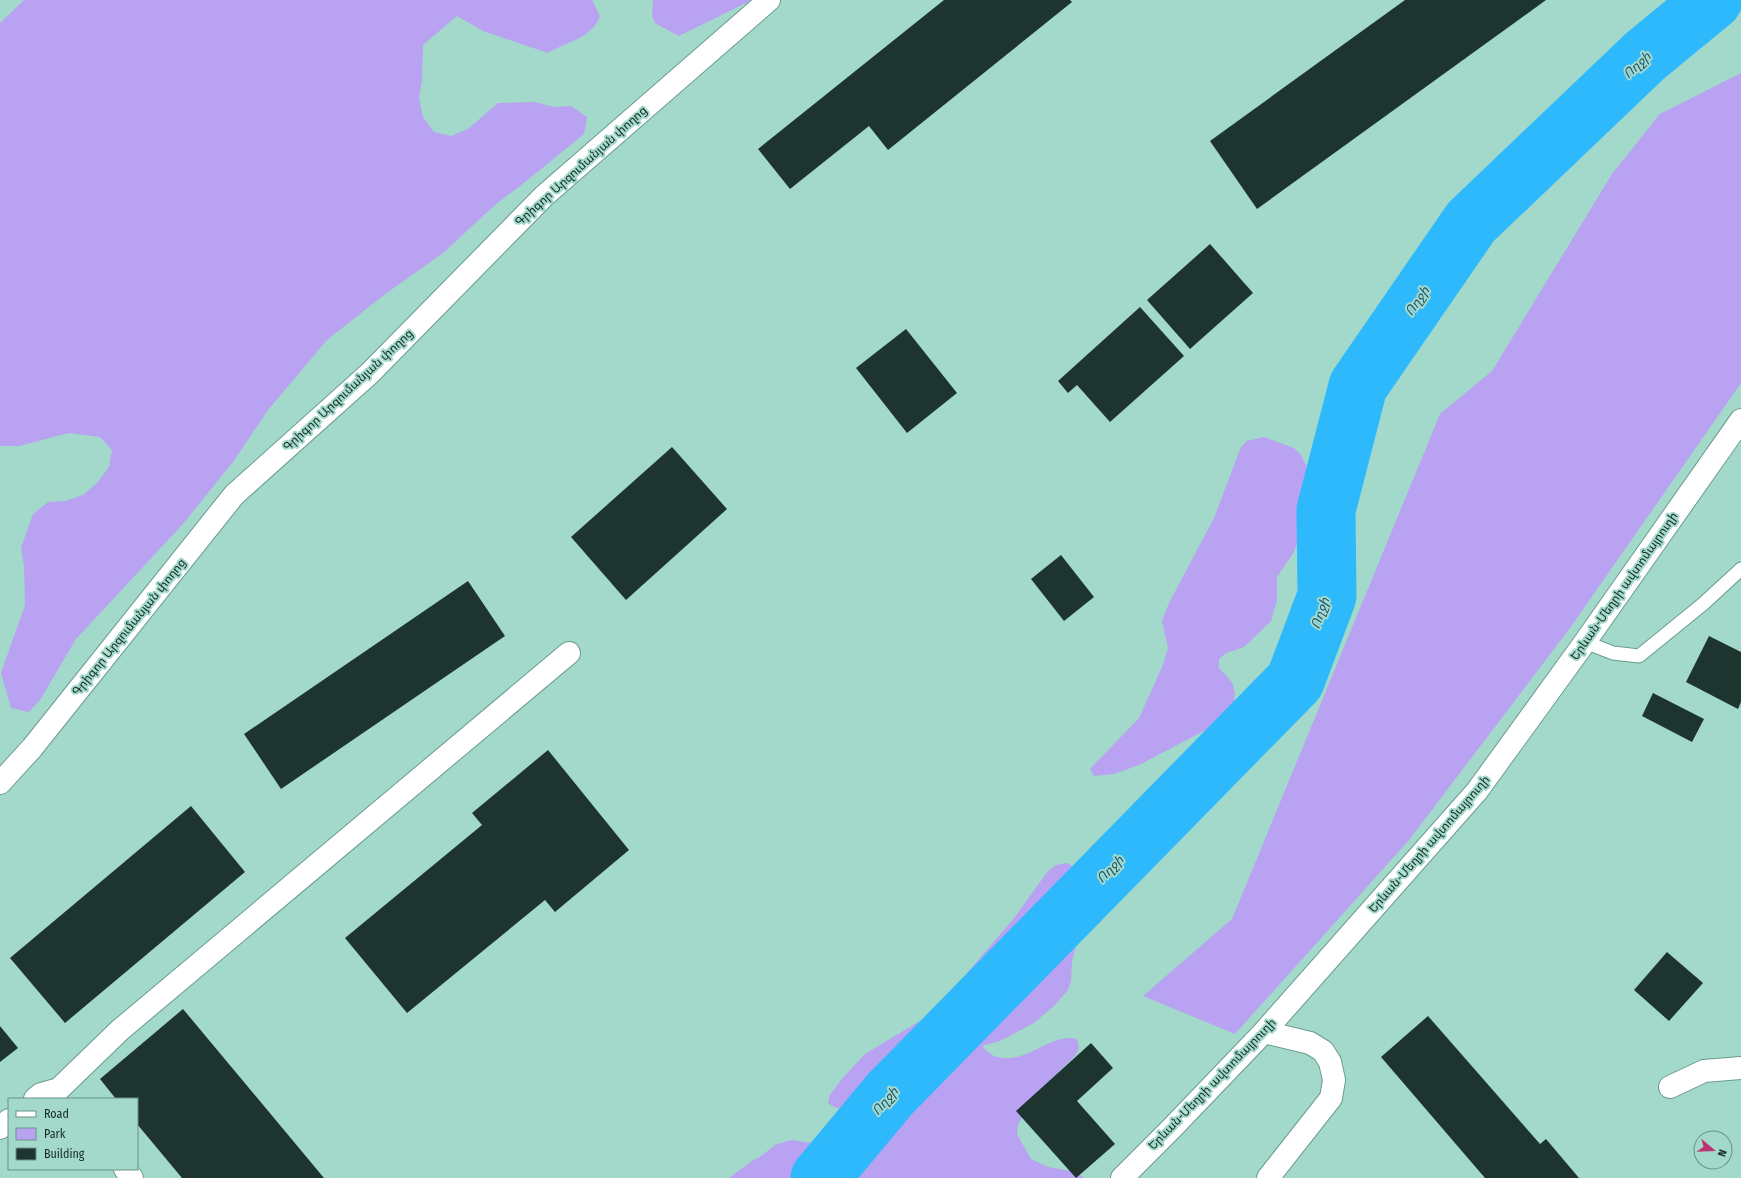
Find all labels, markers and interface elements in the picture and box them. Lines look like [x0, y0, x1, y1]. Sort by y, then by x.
water label: Ողջի [1620, 48, 1655, 82]
street label: Գրիգոր Արզումանյան փողոց [512, 103, 650, 229]
water label: Ողջի [1402, 283, 1433, 319]
street label: Գրիգոր Արզումանյան փողոց [280, 326, 416, 454]
street label: Երևան-Մեղրի ավտոմայրուղի [1567, 509, 1681, 663]
street label: Գրիգոր Արզումանյան փողոց [69, 556, 189, 698]
water label: Ողջի [1308, 595, 1333, 631]
street label: Երևան-Մեղրի ավտոմայրուղի [1366, 773, 1492, 915]
water label: Ողջի [1093, 852, 1127, 886]
street label: Երևան-Մեղրի ավտոմայրուղի [1145, 1015, 1279, 1153]
water label: Ողջի [869, 1084, 902, 1119]
legend [8, 1098, 138, 1170]
text: Road [44, 1107, 69, 1121]
text: Park [44, 1127, 66, 1141]
north arrow [1693, 1130, 1733, 1170]
text: Building [44, 1147, 85, 1161]
text: N [1715, 1148, 1729, 1158]

